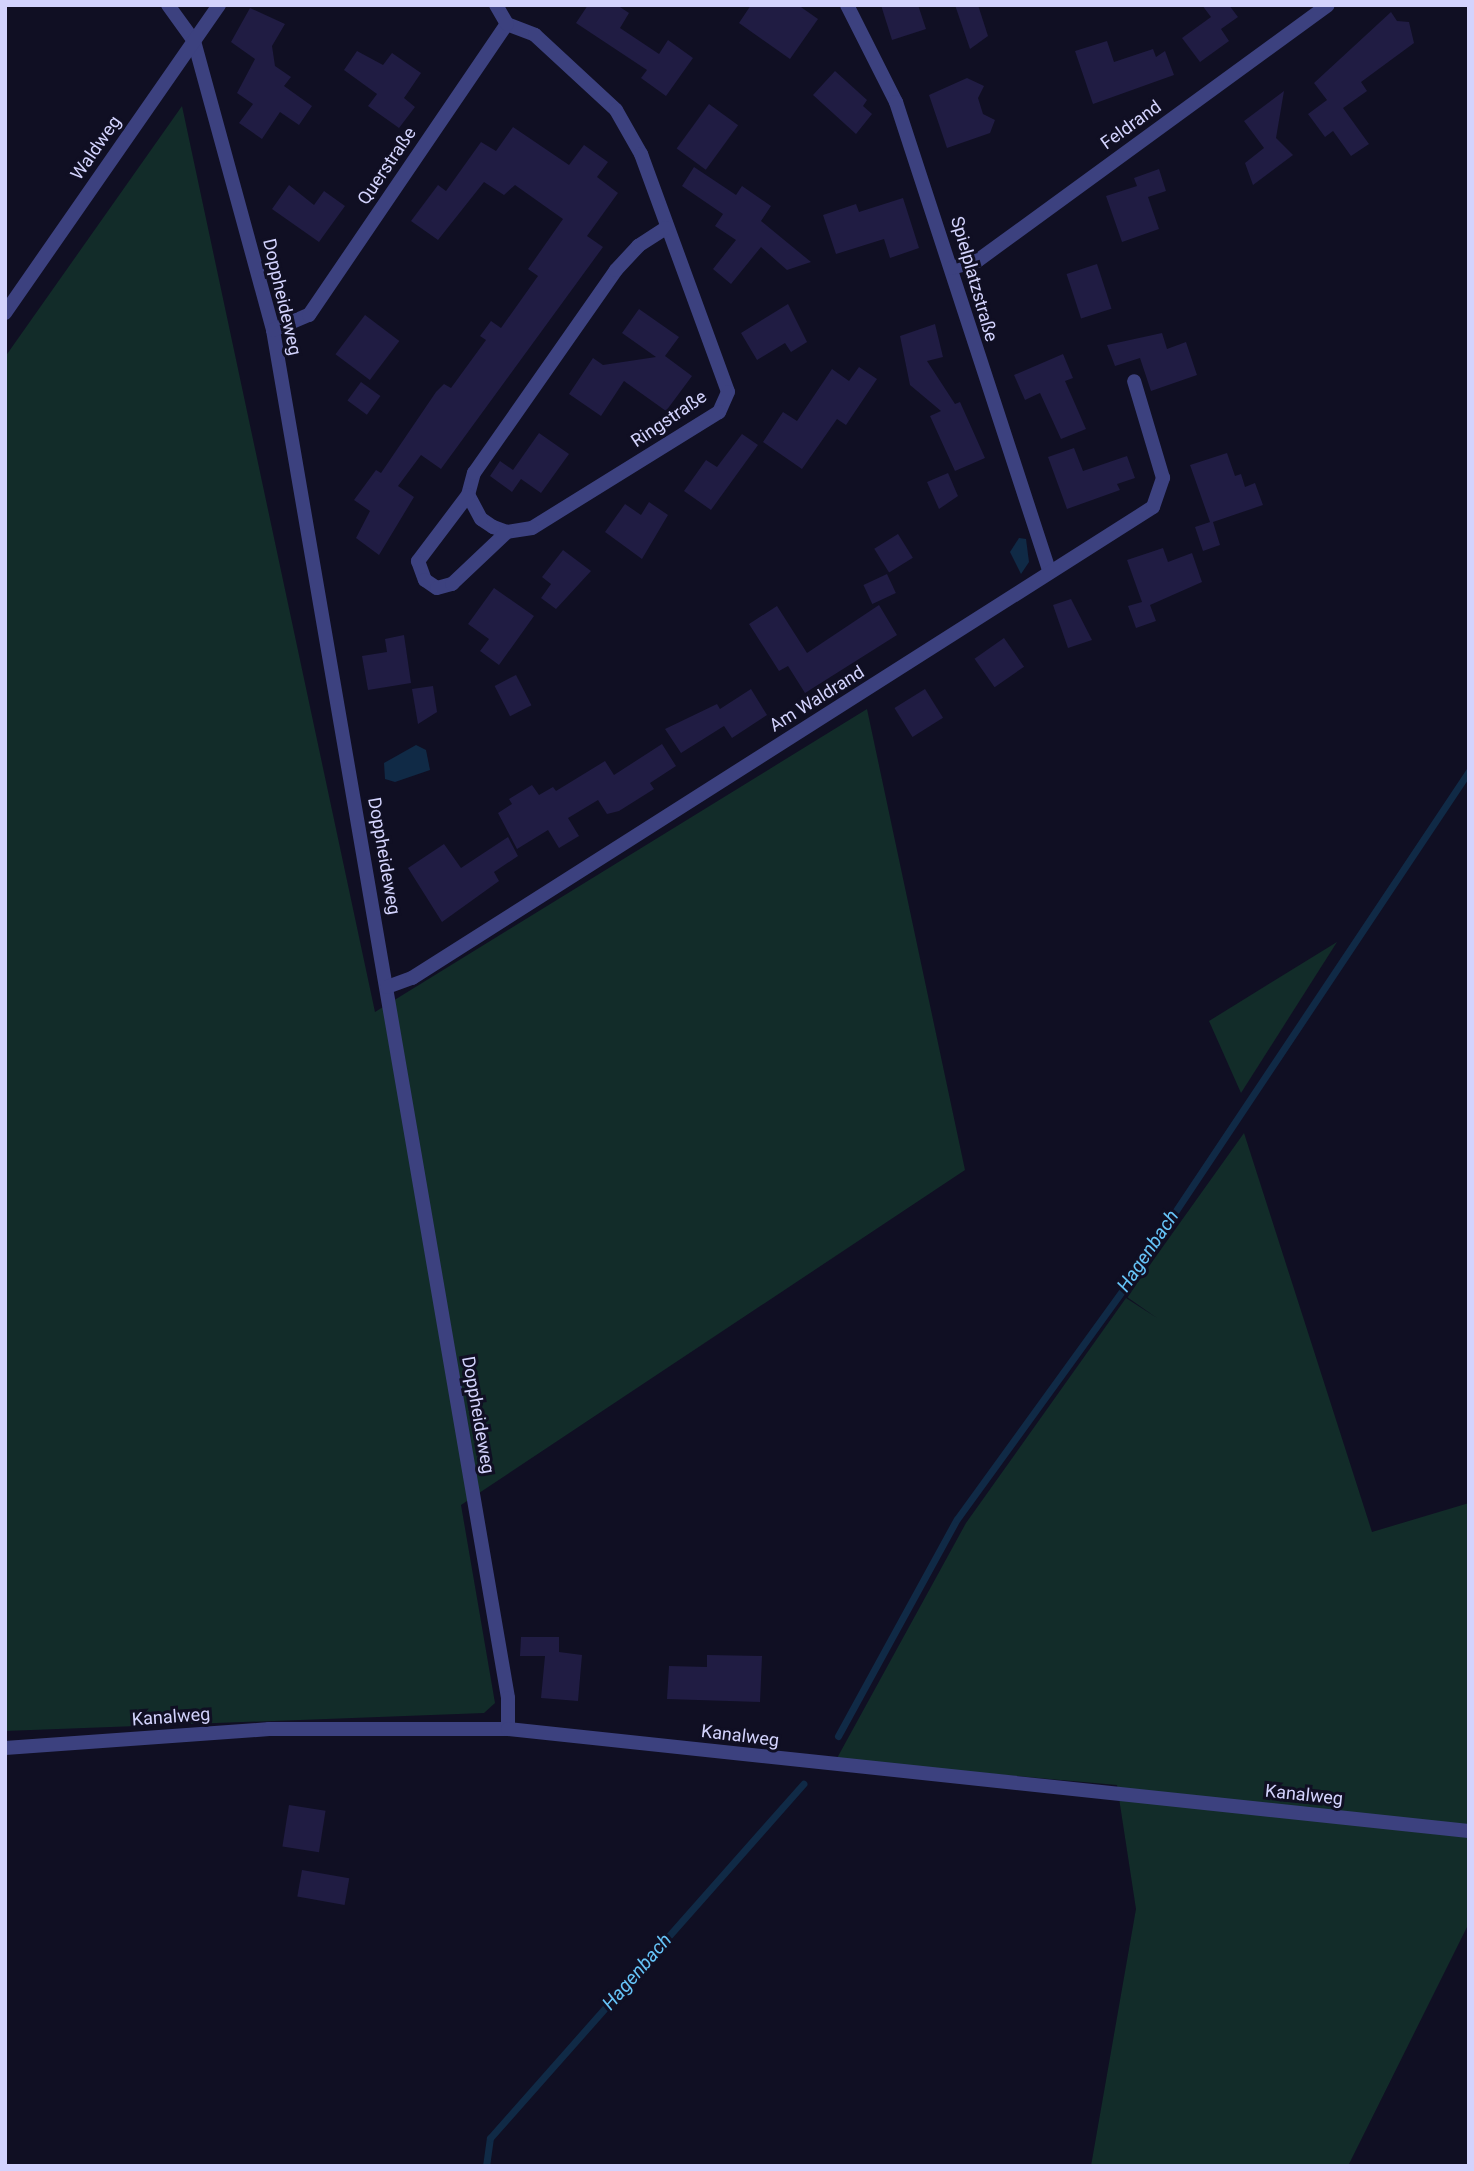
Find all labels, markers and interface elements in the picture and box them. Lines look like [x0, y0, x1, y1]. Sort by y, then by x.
street label: Feldrand [1097, 96, 1165, 154]
street label: Waldweg [66, 112, 126, 184]
street label: Querstraße [353, 123, 421, 209]
street label: Spielplatzstraße [946, 214, 1002, 344]
street label: Doppheideweg [258, 237, 306, 357]
street label: Ringstraße [627, 386, 711, 452]
street label: Am Waldrand [766, 661, 868, 737]
street label: Doppheideweg [363, 796, 405, 916]
water label: Hagenbach [1112, 1206, 1184, 1296]
street label: Doppheideweg [457, 1355, 499, 1475]
street label: Kanalweg [131, 1703, 211, 1731]
street label: Kanalweg [700, 1721, 780, 1751]
street label: Kanalweg [1264, 1780, 1344, 1810]
water label: Hagenbach [598, 1929, 676, 2015]

